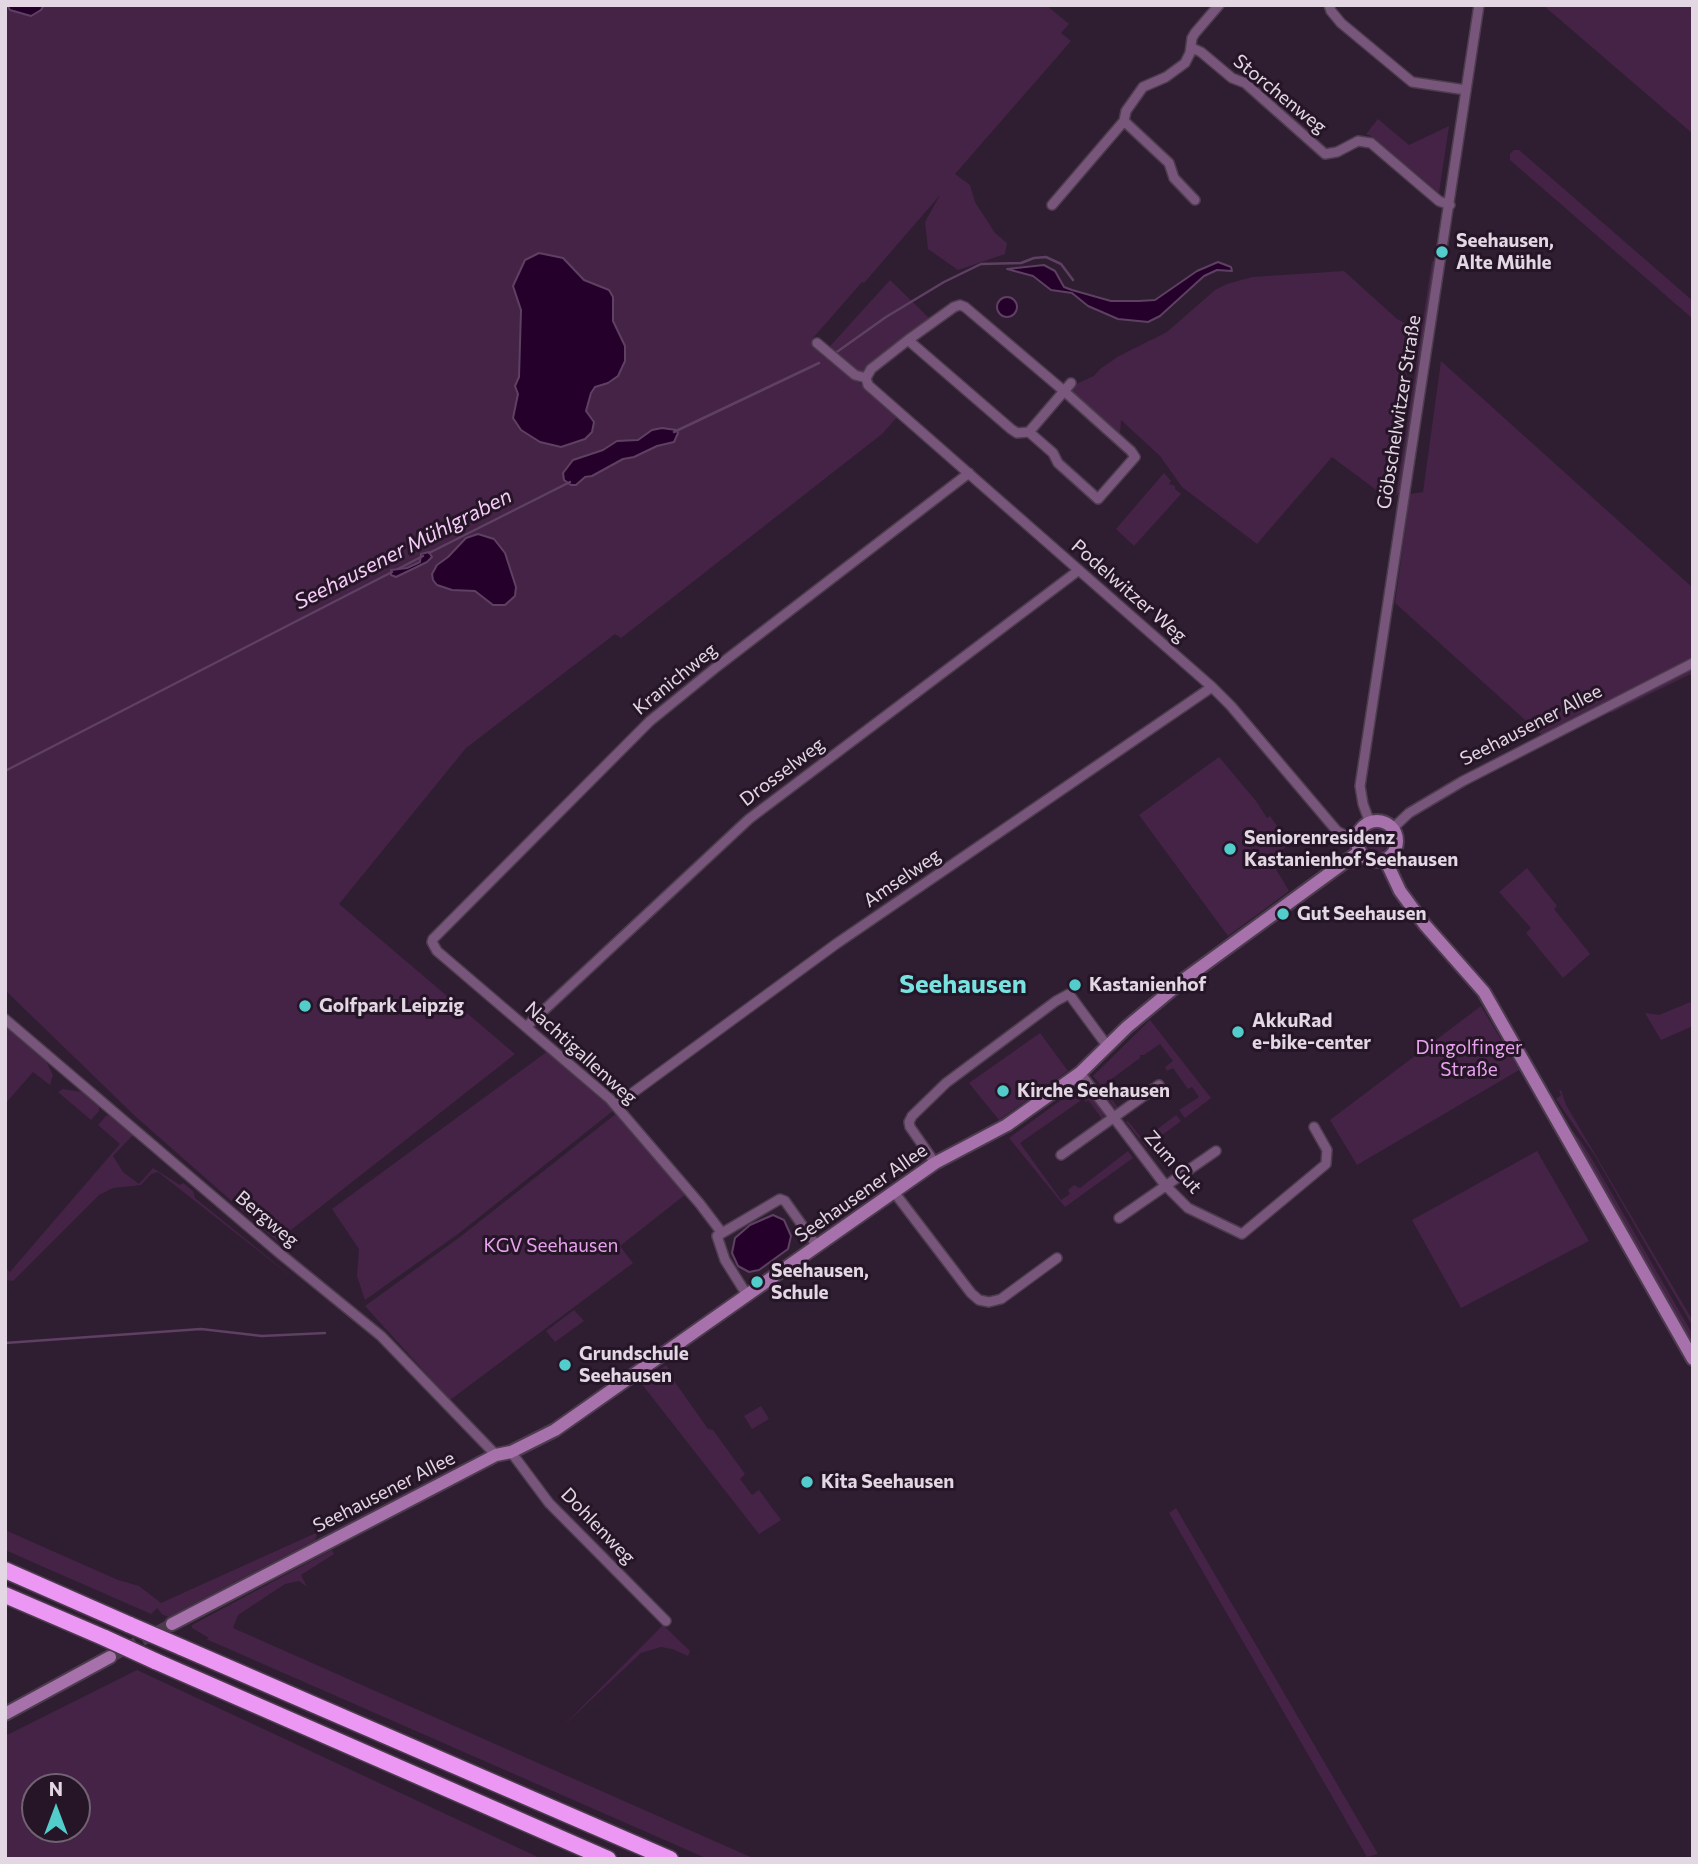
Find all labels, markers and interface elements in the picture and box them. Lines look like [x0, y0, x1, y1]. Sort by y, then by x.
street label: Storchenweg [1229, 49, 1331, 139]
place label: Seehausen, Alte Mühle [1456, 230, 1554, 274]
marker: Seehausen, Alte Mühle [1434, 244, 1450, 260]
street label: Göbschelwitzer Straße [1372, 313, 1426, 511]
water label: Seehausener Mühlgraben [290, 483, 516, 615]
street label: Podelwitzer Weg [1067, 535, 1191, 647]
street label: Kranichweg [629, 638, 721, 720]
street label: Seehausener Allee [1456, 679, 1606, 771]
street label: Drosselweg [735, 733, 829, 811]
place label: Seniorenresidenz Kastanienhof Seehausen [1244, 827, 1458, 871]
marker: Seniorenresidenz Kastanienhof Seehausen [1222, 841, 1238, 857]
street label: Amselweg [859, 844, 945, 912]
place label: Gut Seehausen [1297, 903, 1426, 925]
marker: Gut Seehausen [1275, 906, 1291, 922]
district label: Seehausen [899, 968, 1027, 1000]
place label: Kastanienhof [1089, 974, 1206, 996]
marker: Kastanienhof [1067, 977, 1083, 993]
place label: Golfpark Leipzig [319, 995, 464, 1017]
street label: Nachtigallenweg [520, 997, 642, 1109]
marker: Golfpark Leipzig [297, 998, 313, 1014]
place label: AkkuRad e-bike-center [1252, 1010, 1371, 1054]
marker: AkkuRad e-bike-center [1230, 1024, 1246, 1040]
park label: Dingolfinger Straße [1415, 1037, 1523, 1081]
place label: Kirche Seehausen [1017, 1080, 1170, 1102]
marker: Kirche Seehausen [995, 1083, 1011, 1099]
street label: Zum Gut [1139, 1126, 1207, 1198]
street label: Seehausener Allee [790, 1139, 932, 1247]
street label: Bergweg [231, 1186, 303, 1252]
park label: KGV Seehausen [484, 1235, 618, 1257]
place label: Seehausen, Schule [771, 1260, 869, 1304]
marker: Seehausen, Schule [749, 1274, 765, 1290]
place label: Grundschule Seehausen [579, 1343, 689, 1387]
marker: Grundschule Seehausen [557, 1357, 573, 1373]
street label: Seehausener Allee [309, 1446, 459, 1538]
place label: Kita Seehausen [821, 1471, 954, 1493]
marker: Kita Seehausen [799, 1474, 815, 1490]
street label: Dohlenweg [556, 1483, 640, 1569]
north arrow [21, 1773, 91, 1843]
text: N [49, 1777, 63, 1800]

